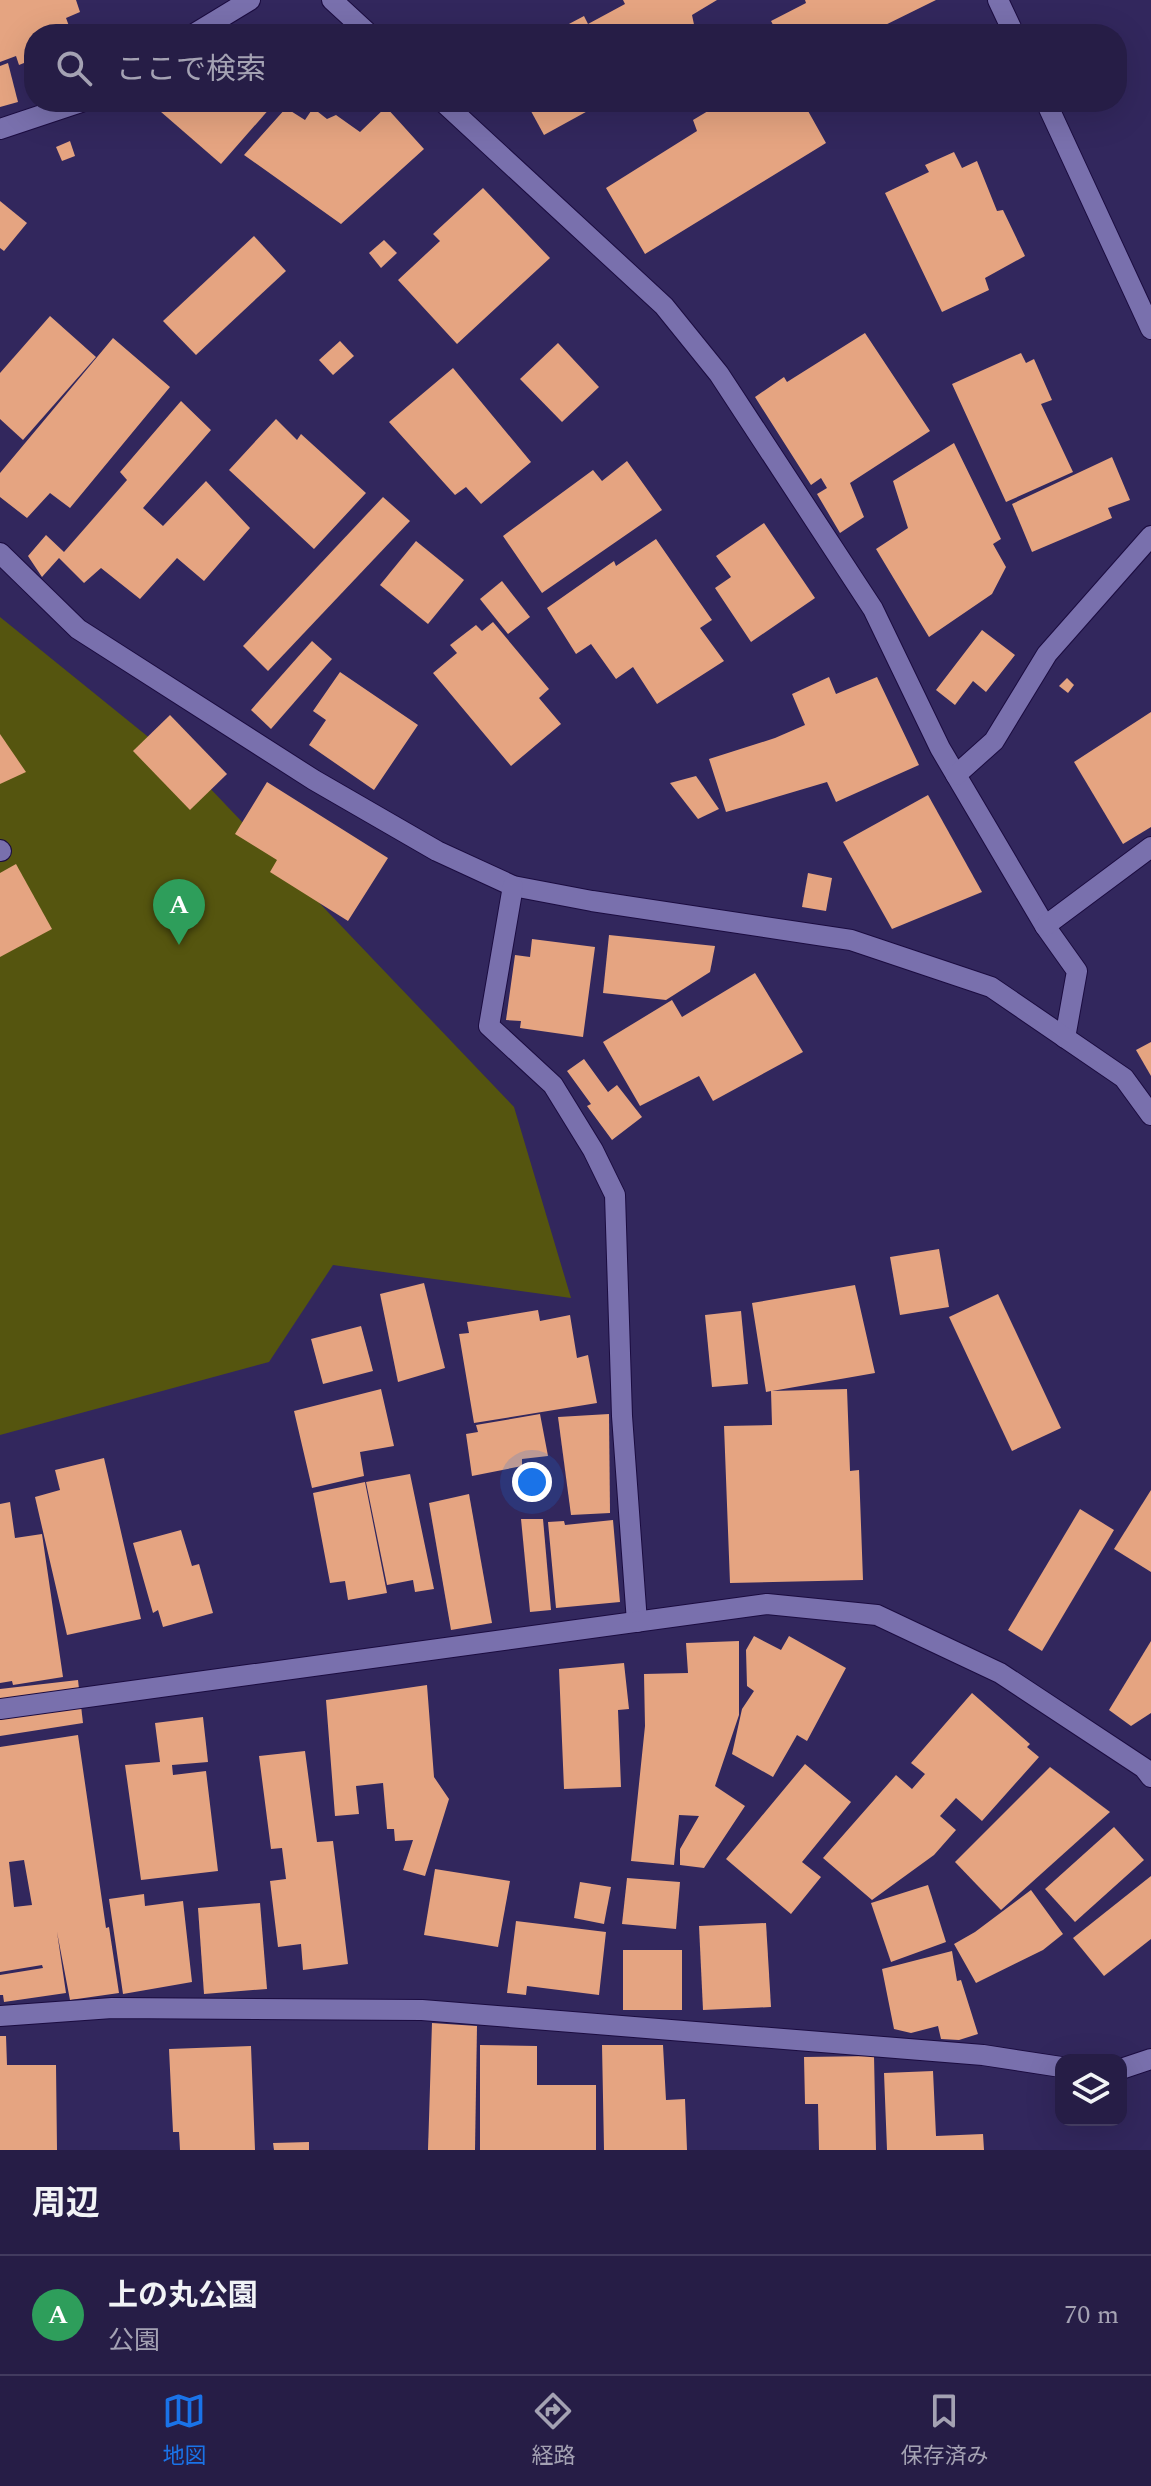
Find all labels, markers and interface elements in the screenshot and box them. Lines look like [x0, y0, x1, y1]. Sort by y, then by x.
search box [24, 24, 1127, 112]
icon: search [52, 46, 96, 90]
text: ここで検索 [116, 47, 266, 93]
pin: A [153, 879, 205, 945]
your location [512, 1462, 552, 1502]
map controls [1055, 2054, 1127, 2126]
button: layers [1055, 2054, 1127, 2126]
text: 周辺 [32, 2178, 100, 2230]
text: 上の丸公園 [108, 2273, 258, 2319]
text: A [48, 2295, 68, 2335]
text: 70 m [1064, 2295, 1119, 2335]
text: 公園 [108, 2321, 160, 2361]
tab: 地図 [162, 2389, 207, 2473]
tab: 経路 [531, 2389, 576, 2473]
tab: 保存済み [900, 2389, 989, 2473]

